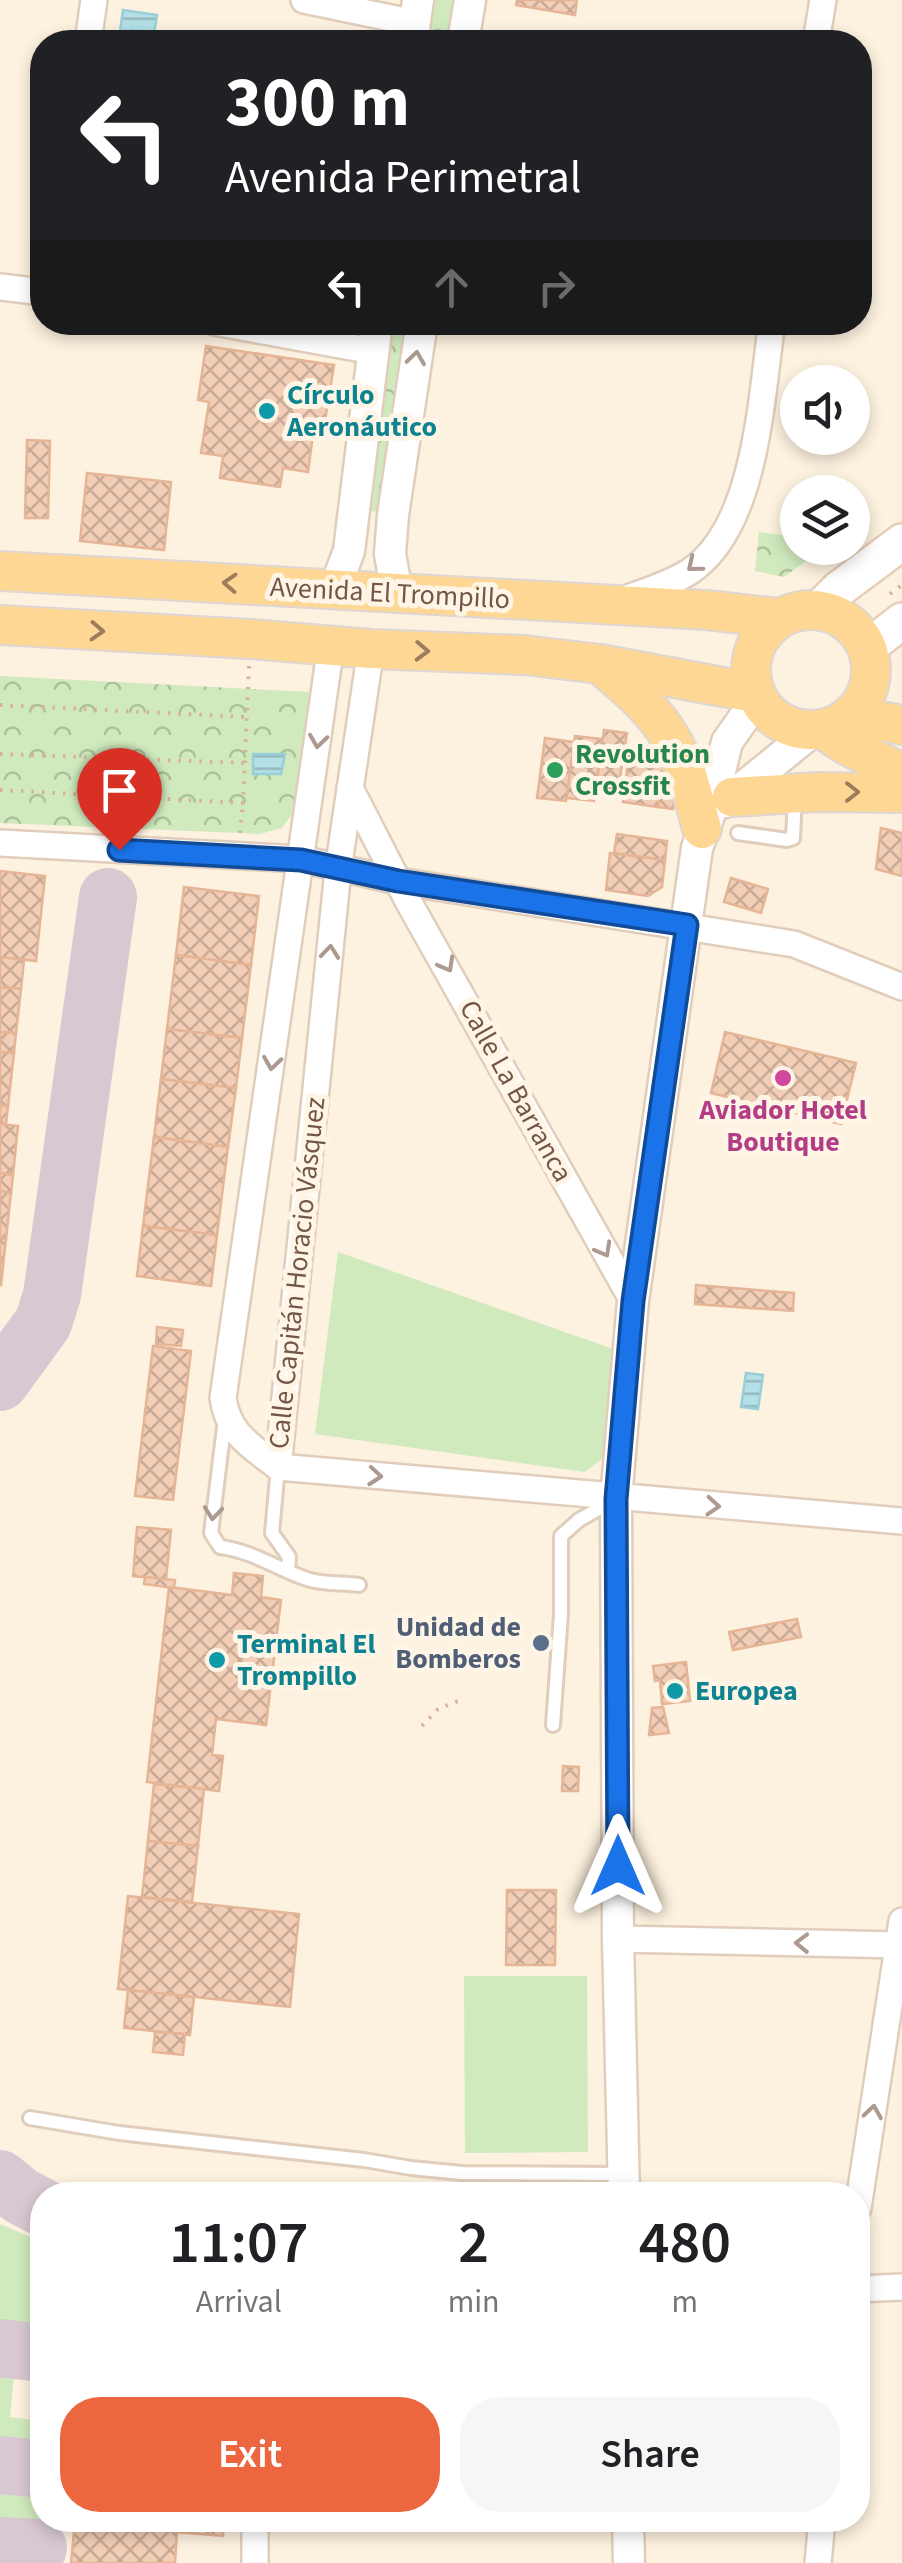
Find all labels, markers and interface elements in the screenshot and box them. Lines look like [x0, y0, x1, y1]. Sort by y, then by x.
text: 300 m [225, 53, 410, 153]
icon: left [60, 70, 190, 200]
text: Avenida Perimetral [225, 146, 581, 210]
icon: left [319, 260, 374, 315]
icon: ahead [424, 260, 479, 315]
icon: right [529, 260, 584, 315]
one-way arrow [405, 350, 426, 367]
map controls [780, 365, 870, 565]
button: sound [780, 365, 870, 455]
place label: Círculo Aeronáutico [286, 375, 437, 447]
marker: Círculo Aeronáutico [256, 400, 278, 422]
button: layers [780, 475, 870, 565]
one-way arrow [687, 554, 705, 571]
street label: Avenida El Trompillo [269, 567, 511, 619]
one-way arrow [221, 573, 237, 594]
one-way arrow [90, 620, 106, 641]
one-way arrow [414, 641, 430, 662]
one-way arrow [308, 733, 329, 750]
place label: Revolution Crossfit [575, 734, 710, 806]
pin [77, 748, 162, 851]
marker: Revolution Crossfit [544, 759, 566, 781]
icon: arrive [92, 763, 147, 818]
one-way arrow [844, 781, 860, 803]
one-way arrow [318, 944, 340, 960]
one-way arrow [434, 955, 454, 973]
street label: Calle La Barranca [449, 993, 583, 1189]
one-way arrow [262, 1055, 283, 1072]
marker: Aviador Hotel Boutique [772, 1067, 794, 1089]
place label: Aviador Hotel Boutique [698, 1090, 867, 1162]
street label: Calle Capitán Horacio Vásquez [259, 1095, 335, 1451]
one-way arrow [592, 1239, 612, 1257]
one-way arrow [367, 1465, 383, 1486]
one-way arrow [706, 1495, 722, 1517]
one-way arrow [203, 1505, 224, 1521]
place label: Unidad de Bomberos [395, 1607, 521, 1679]
place label: Terminal El Trompillo [237, 1624, 376, 1696]
marker: Unidad de Bomberos [530, 1632, 552, 1654]
marker: Terminal El Trompillo [206, 1649, 228, 1671]
place label: Europea [695, 1671, 798, 1711]
marker: Europea [664, 1680, 686, 1702]
position arrow [566, 1814, 670, 1918]
one-way arrow [793, 1932, 809, 1953]
one-way arrow [861, 2104, 882, 2120]
text: 11:07 [169, 2201, 309, 2286]
text: 2 [458, 2201, 489, 2286]
text: 480 [639, 2201, 731, 2286]
text: Arrival [196, 2279, 282, 2325]
text: min [448, 2279, 500, 2325]
text: m [672, 2279, 698, 2325]
button: Exit [60, 2397, 440, 2512]
button: Share [460, 2397, 840, 2512]

